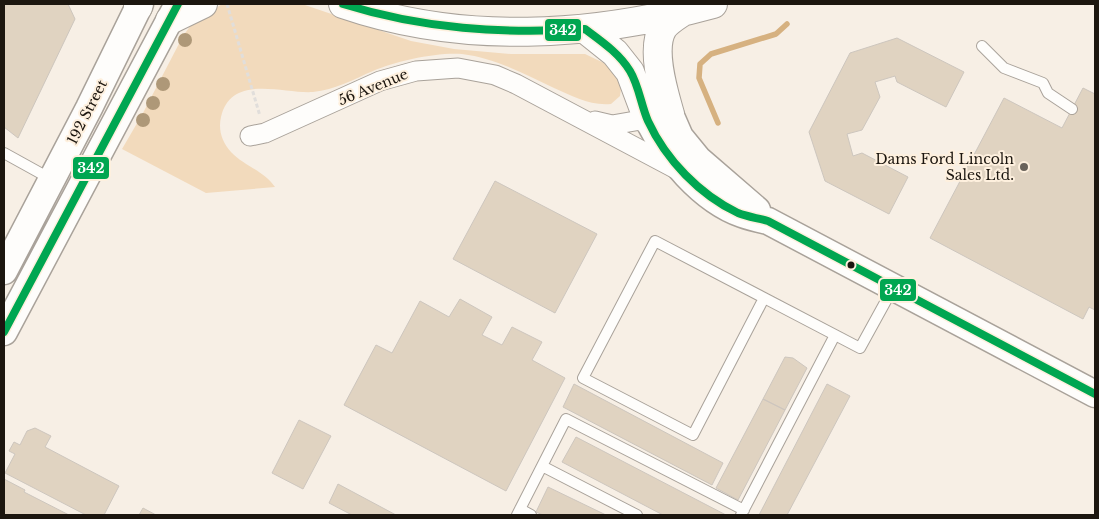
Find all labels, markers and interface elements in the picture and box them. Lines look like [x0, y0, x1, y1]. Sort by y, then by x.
line badge: 342 [544, 18, 582, 42]
text: 342 [549, 21, 577, 39]
street label: 56 Avenue [335, 65, 411, 109]
street label: 192 Street [63, 76, 111, 147]
place label: Dams Ford Lincoln Sales Ltd. [875, 150, 1014, 184]
line badge: 342 [72, 156, 110, 180]
text: 342 [77, 159, 105, 177]
marker: Dams Ford Lincoln Sales Ltd. [1018, 161, 1030, 173]
unlabelled marker [846, 260, 856, 270]
line badge: 342 [879, 278, 917, 302]
text: 342 [884, 281, 912, 299]

